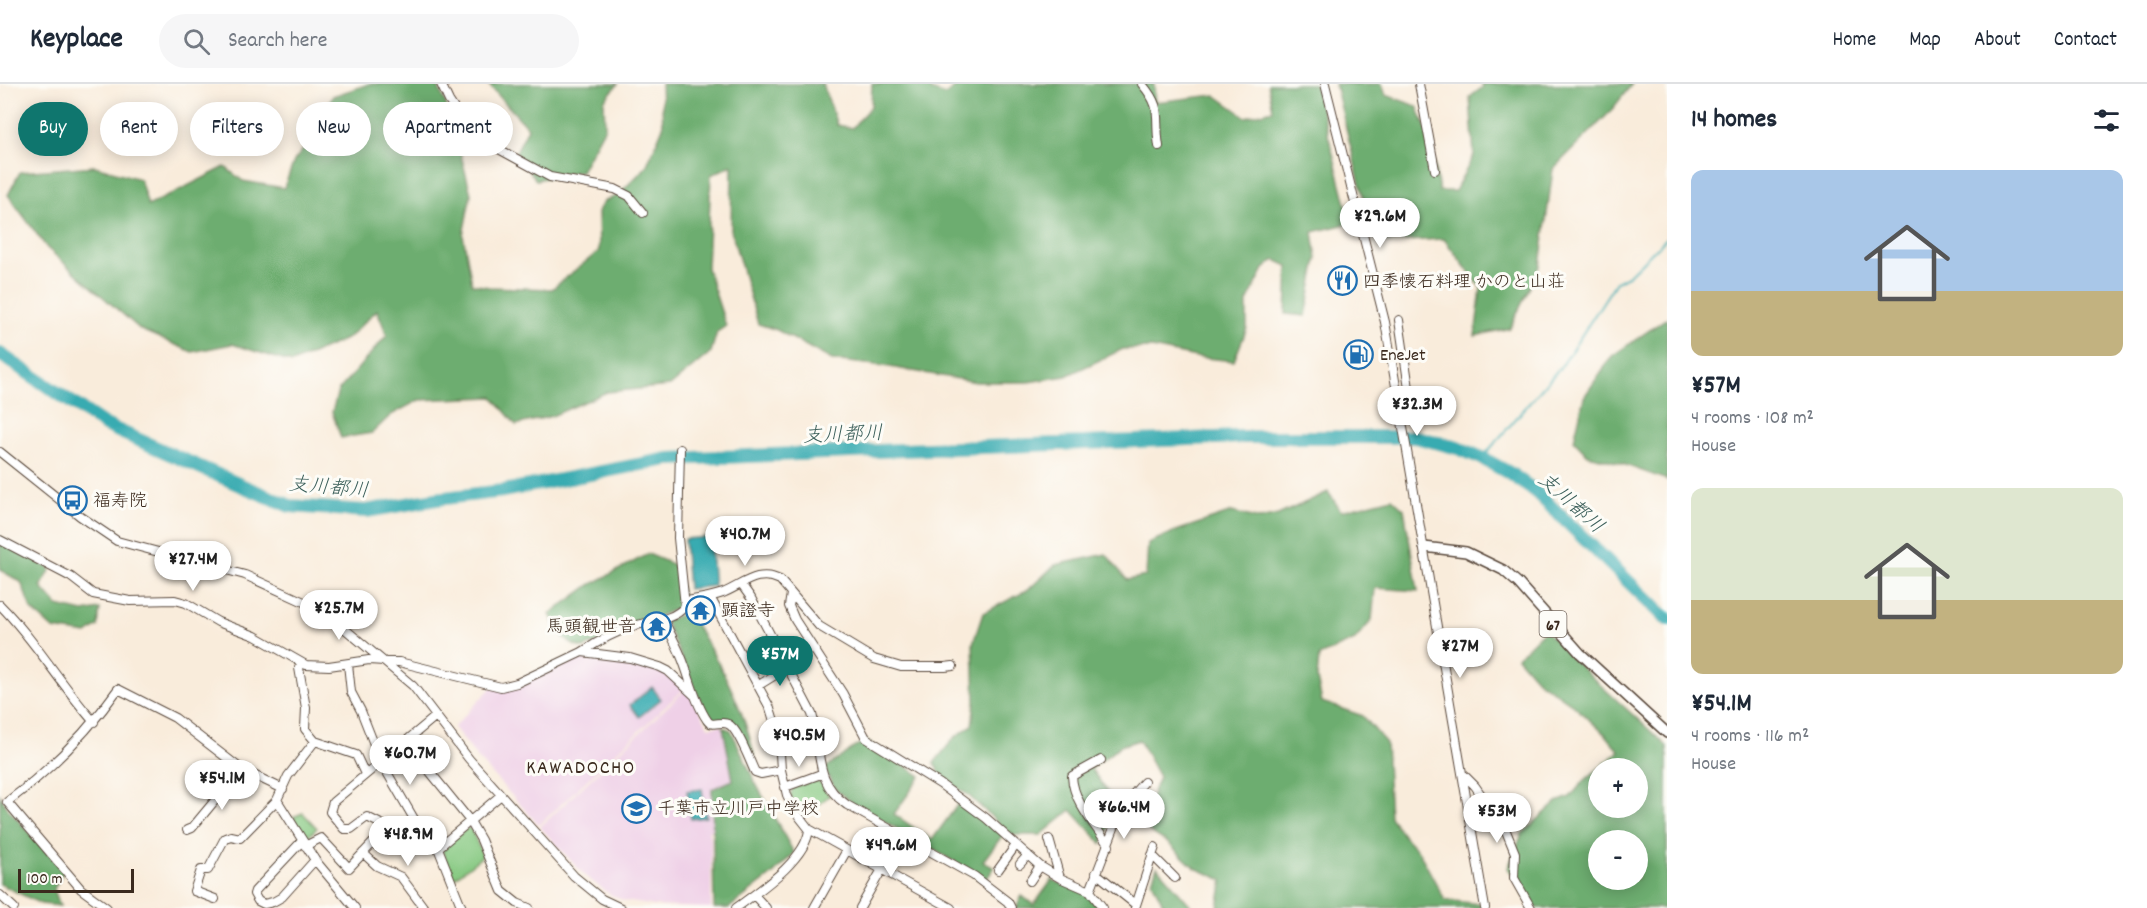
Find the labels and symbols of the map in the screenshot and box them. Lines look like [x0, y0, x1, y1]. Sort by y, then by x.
pin: ¥29.6M [1331, 198, 1429, 249]
restaurant icon: 四季懐石料理 かのと山荘 [1326, 265, 1358, 297]
place label: 四季懐石料理 かのと山荘 [1363, 271, 1565, 296]
fuel station icon: EneJet [1343, 338, 1375, 370]
place label: EneJet [1380, 344, 1426, 369]
pin: ¥32.3M [1368, 386, 1466, 437]
water label: 支川都川 [803, 421, 884, 451]
water label: 支川都川 [1531, 467, 1609, 541]
water label: 支川都川 [288, 472, 370, 506]
bus stop icon: 福寿院 [56, 484, 88, 516]
place label: 福寿院 [93, 490, 147, 515]
pin: ¥40.7M [696, 516, 794, 567]
pin: ¥27.4M [144, 541, 242, 592]
pin: ¥25.7M [290, 590, 388, 641]
temple icon: 顕證寺 [684, 594, 716, 626]
place label: 顕證寺 [721, 600, 775, 625]
temple icon: 馬頭観世音 [641, 610, 673, 642]
road number: 67 [1540, 611, 1566, 637]
place label: 馬頭観世音 [546, 616, 636, 641]
pin: ¥27M [1424, 628, 1496, 679]
pin: ¥57M [744, 636, 816, 687]
pin: ¥40.5M [750, 717, 848, 768]
pin: ¥60.7M [361, 735, 459, 786]
district label: KAWADOCHO [526, 755, 636, 783]
pin: ¥54.1M [173, 760, 271, 811]
pin: ¥66.4M [1075, 789, 1173, 840]
school or university icon: 千葉市立川戸中学校 [620, 792, 652, 824]
pin: ¥53M [1461, 793, 1533, 844]
place label: 千葉市立川戸中学校 [657, 798, 819, 823]
pin: ¥48.9M [359, 816, 457, 867]
pin: ¥49.6M [842, 827, 940, 878]
scale bar [18, 866, 134, 894]

